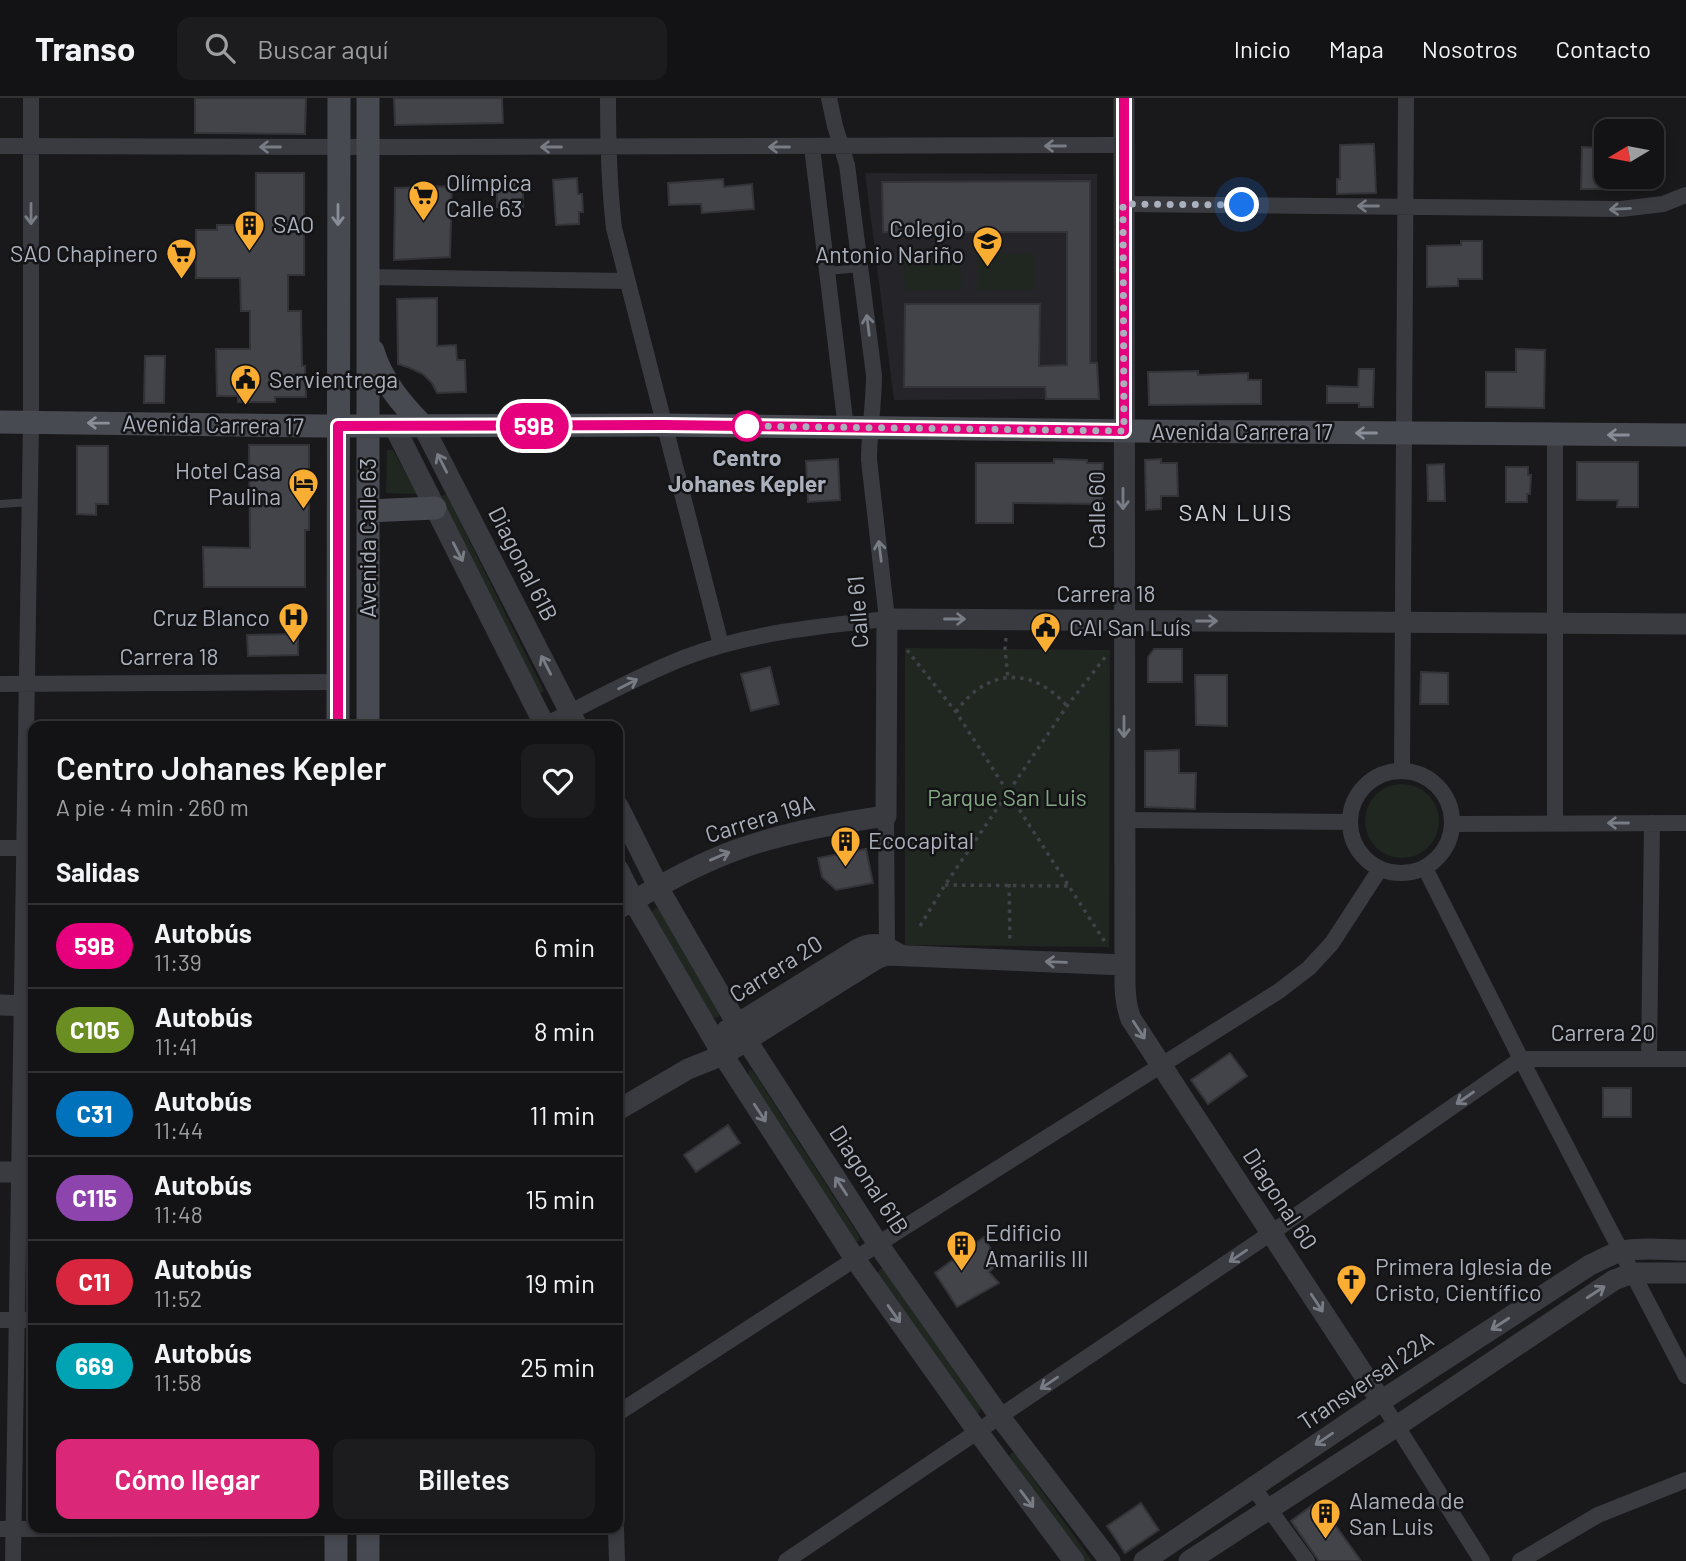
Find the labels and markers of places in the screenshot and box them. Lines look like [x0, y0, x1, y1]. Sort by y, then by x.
place label: Olímpica Calle 63 [446, 168, 532, 222]
supermarket icon: Olímpica Calle 63 [406, 179, 440, 223]
building icon: SAO [233, 208, 267, 252]
place label: SAO [273, 210, 314, 238]
place label: Colegio Antonio Nariño [815, 214, 964, 268]
school or university icon: Colegio Antonio Nariño [970, 225, 1004, 269]
supermarket icon: SAO Chapinero [164, 237, 198, 281]
place label: SAO Chapinero [10, 239, 158, 267]
public building icon: Servientrega [229, 363, 263, 407]
place label: Servientrega [269, 365, 398, 393]
marker: Centro Johanes Kepler [732, 411, 762, 441]
place label: Centro Johanes Kepler [668, 443, 826, 497]
place label: Hotel Casa Paulina [175, 456, 281, 510]
hotel icon: Hotel Casa Paulina [287, 467, 321, 511]
hospital icon: Cruz Blanco [276, 601, 310, 645]
place label: Cruz Blanco [152, 603, 270, 631]
public building icon: CAI San Luís [1029, 611, 1063, 655]
place label: CAI San Luís [1069, 613, 1191, 641]
building icon: Ecocapital [828, 824, 862, 868]
place label: Ecocapital [868, 826, 974, 854]
place label: Edificio Amarilis III [985, 1218, 1089, 1272]
building icon: Edificio Amarilis III [945, 1229, 979, 1273]
place label: Primera Iglesia de Cristo, Científico [1375, 1252, 1552, 1306]
church icon: Primera Iglesia de Cristo, Científico [1335, 1263, 1369, 1307]
place label: Alameda de San Luis [1349, 1486, 1465, 1540]
building icon: Alameda de San Luis [1309, 1497, 1343, 1541]

